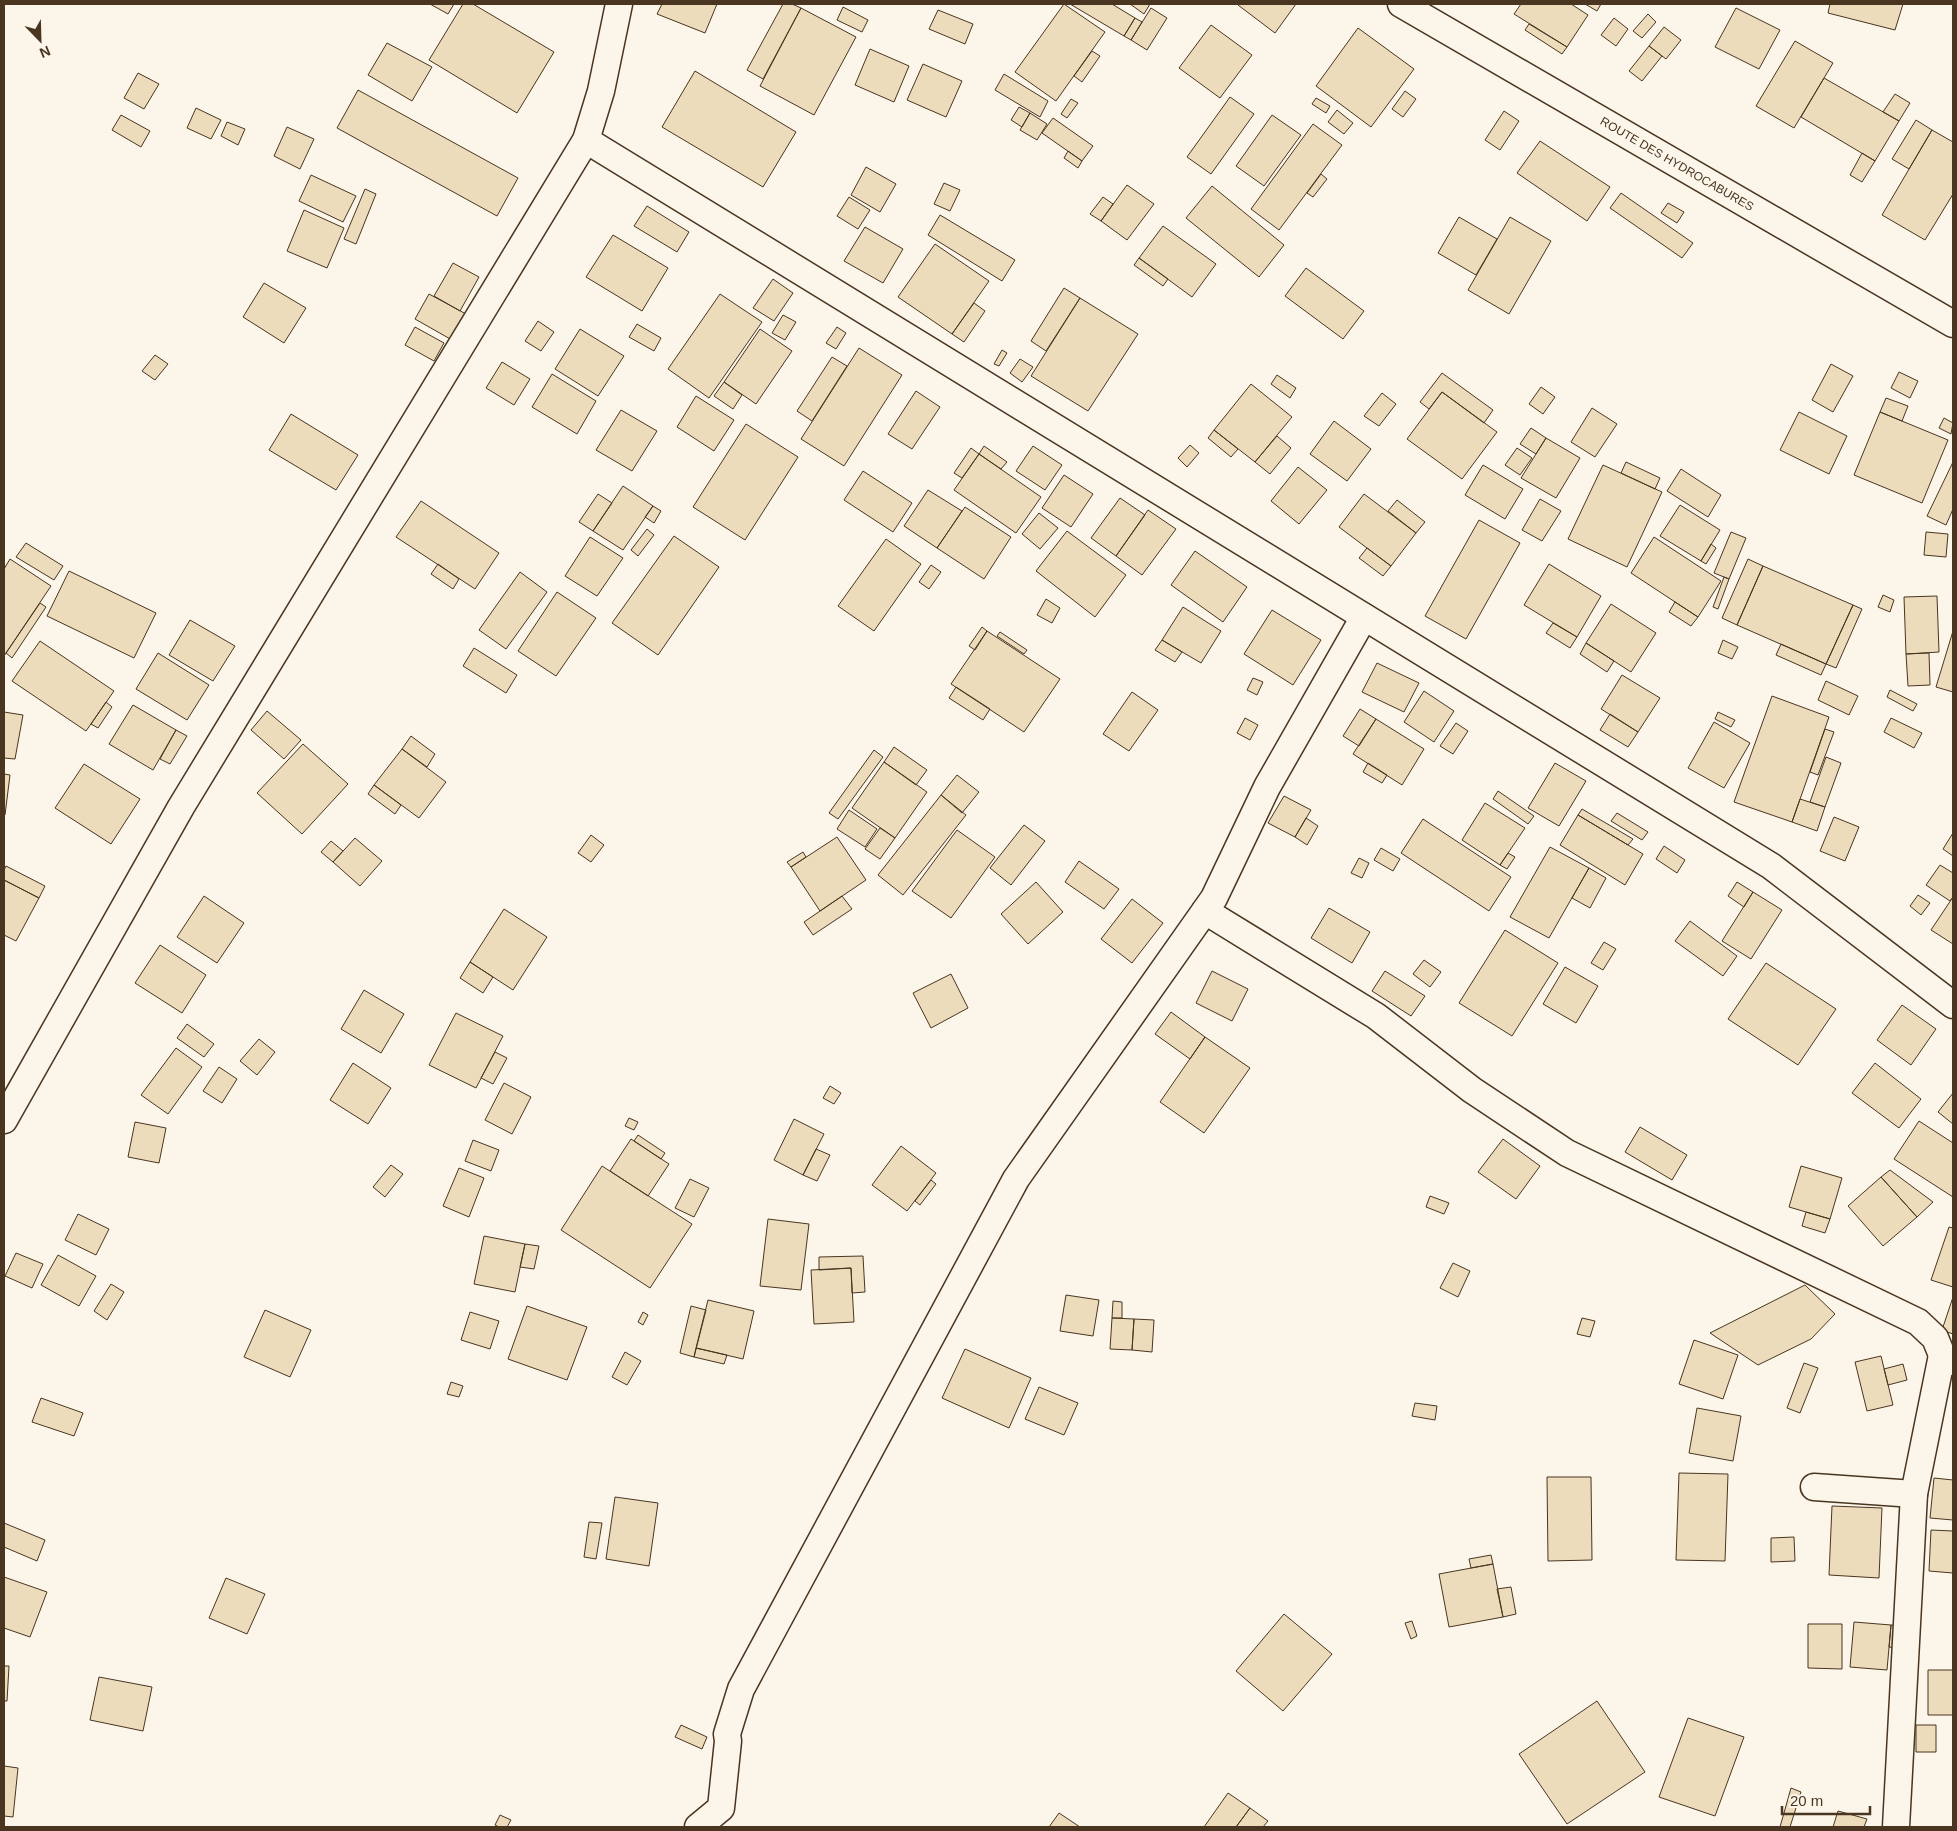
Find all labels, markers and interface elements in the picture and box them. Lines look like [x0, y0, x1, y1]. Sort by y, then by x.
north arrow [15, 15, 65, 65]
text: N [37, 43, 53, 61]
street label: ROUTE DES HYDROCABURES [1598, 114, 1756, 214]
scale bar [1782, 1784, 1870, 1816]
text: 20 m [1790, 1792, 1823, 1809]

